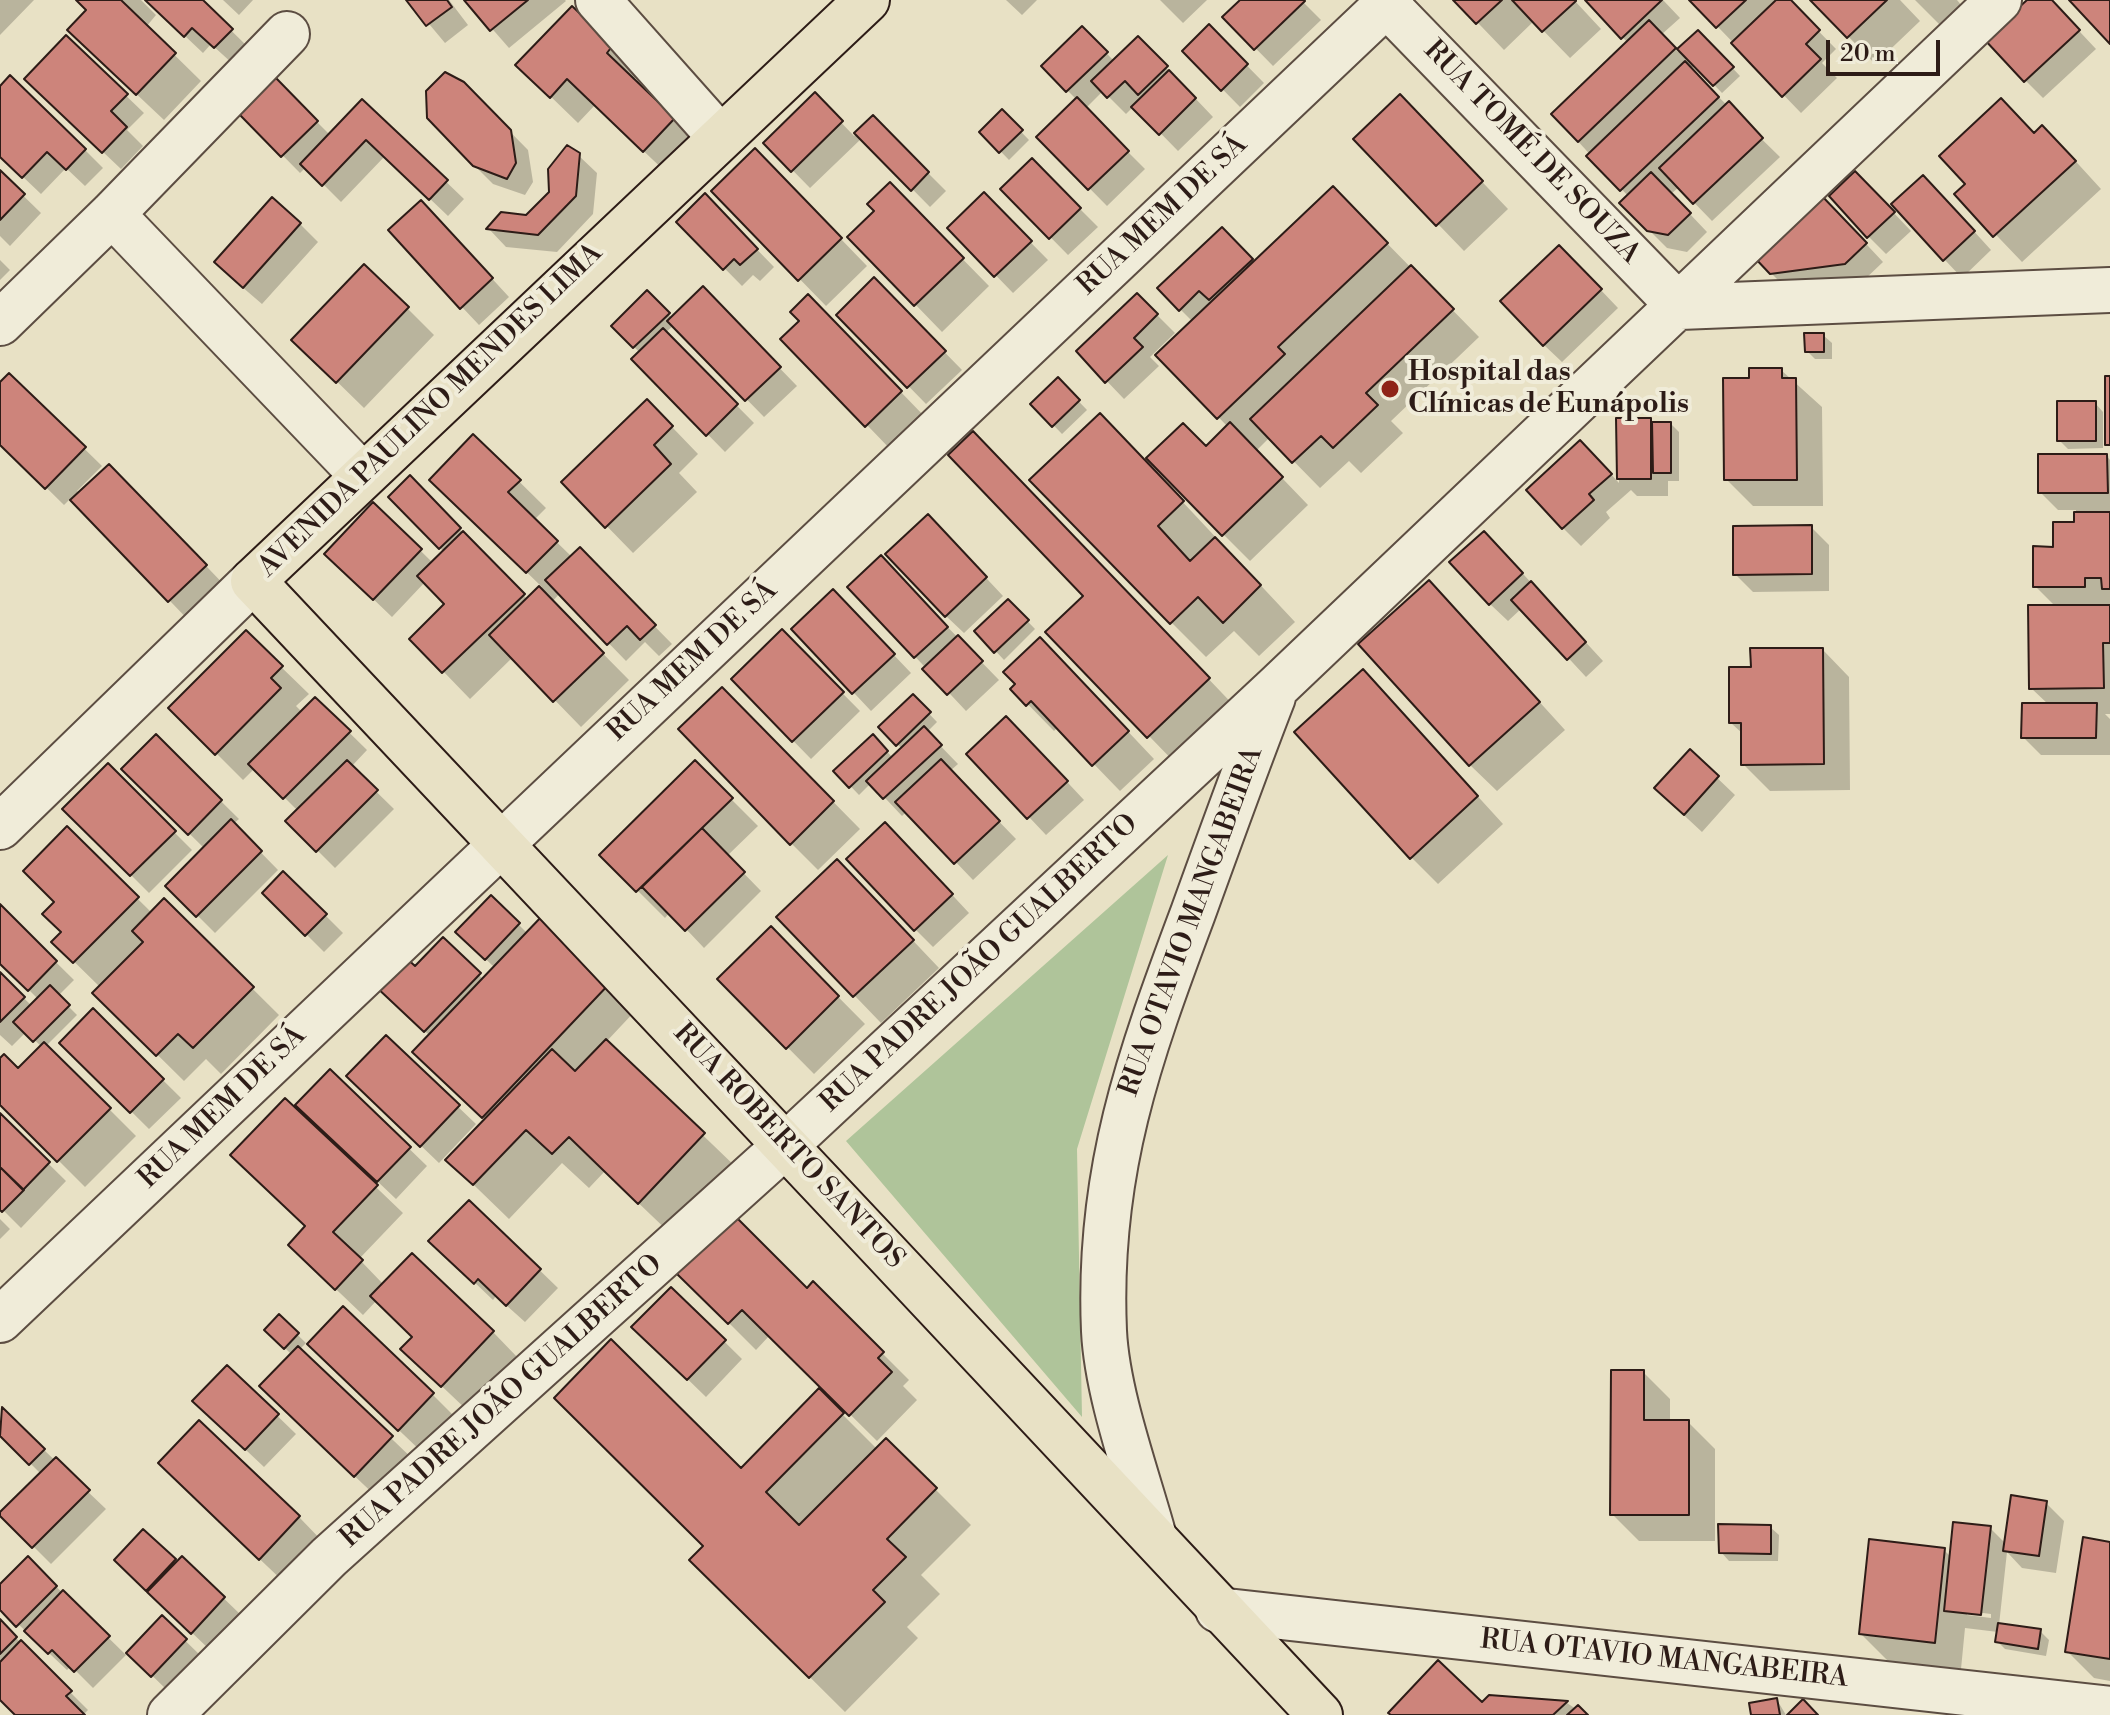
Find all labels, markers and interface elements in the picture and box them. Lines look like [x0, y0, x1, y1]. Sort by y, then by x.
scale bar [1830, 24, 1944, 74]
street label: RUA TOMÉ DE SOUZA [1416, 35, 1646, 271]
text: 20 m [1840, 39, 1896, 69]
street label: RUA MEM DE SÁ [1071, 129, 1255, 303]
street label: AVENIDA PAULINO MENDES LIMA [252, 237, 610, 585]
place label: Hospital das Clínicas de Eunápolis [1408, 356, 1689, 422]
marker: Hospital das Clínicas de Eunápolis [1379, 378, 1401, 400]
street label: RUA MEM DE SÁ [601, 575, 785, 749]
street label: RUA OTAVIO MANGABEIRA [1113, 743, 1271, 1101]
street label: RUA PADRE JOÃO GUALBERTO [814, 808, 1146, 1120]
street label: RUA ROBERTO SANTOS [665, 1017, 911, 1277]
street label: RUA MEM DE SÁ [132, 1020, 314, 1196]
street label: RUA PADRE JOÃO GUALBERTO [334, 1248, 670, 1556]
street label: RUA OTAVIO MANGABEIRA [1479, 1624, 1849, 1696]

